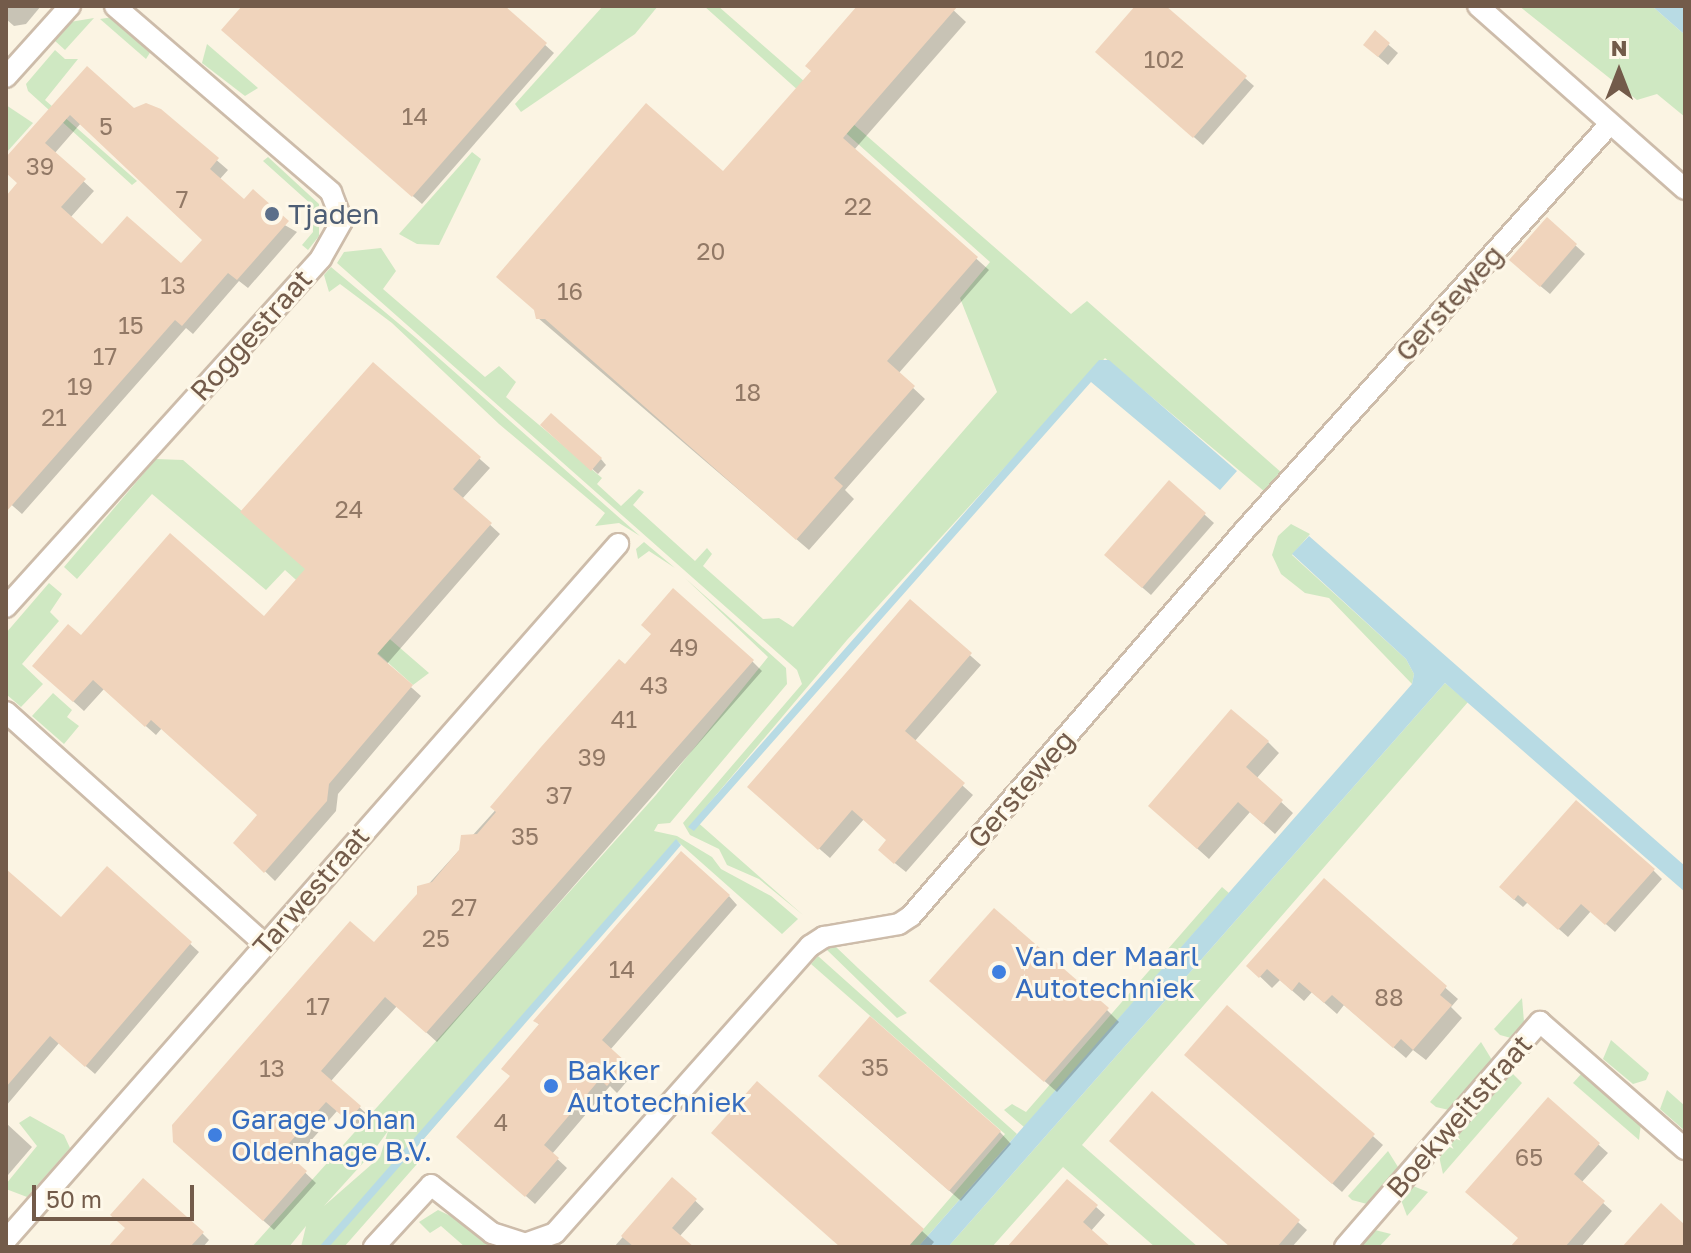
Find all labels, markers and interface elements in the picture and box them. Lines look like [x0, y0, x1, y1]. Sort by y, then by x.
north arrow [1579, 32, 1659, 112]
text: N [1611, 34, 1627, 61]
house number: 102 [1144, 45, 1184, 73]
house number: 14 [402, 102, 428, 130]
house number: 5 [99, 112, 113, 140]
house number: 39 [26, 152, 54, 180]
house number: 7 [176, 185, 188, 213]
house number: 22 [844, 192, 872, 220]
place label: Tjaden [288, 197, 379, 231]
marker: Tjaden [263, 205, 281, 223]
house number: 20 [697, 237, 725, 265]
street label: Gersteweg [1388, 238, 1510, 368]
street label: Roggestraat [183, 262, 319, 408]
house number: 13 [160, 271, 186, 299]
house number: 16 [557, 277, 583, 305]
house number: 15 [118, 311, 144, 339]
house number: 17 [93, 342, 117, 370]
house number: 19 [67, 372, 93, 400]
house number: 18 [735, 378, 761, 406]
house number: 21 [41, 403, 67, 431]
house number: 24 [335, 495, 363, 523]
house number: 49 [669, 633, 699, 661]
house number: 43 [640, 671, 668, 699]
house number: 41 [611, 705, 637, 733]
street label: Gersteweg [961, 723, 1081, 855]
house number: 39 [578, 743, 606, 771]
house number: 37 [546, 781, 572, 809]
street label: Tarwestraat [246, 820, 376, 962]
house number: 35 [511, 822, 539, 850]
house number: 27 [451, 893, 477, 921]
house number: 25 [422, 924, 450, 952]
place label: Van der Maarl Autotechniek [1015, 939, 1199, 1005]
house number: 14 [609, 955, 635, 983]
marker: Van der Maarl Autotechniek [990, 963, 1008, 981]
house number: 88 [1374, 983, 1404, 1011]
house number: 17 [306, 992, 330, 1020]
street label: Boekweitstraat [1379, 1028, 1539, 1204]
place label: Bakker Autotechniek [567, 1053, 747, 1119]
house number: 35 [861, 1053, 889, 1081]
house number: 13 [259, 1054, 285, 1082]
marker: Bakker Autotechniek [542, 1077, 560, 1095]
place label: Garage Johan Oldenhage B.V. [231, 1102, 432, 1168]
house number: 4 [494, 1108, 508, 1136]
marker: Garage Johan Oldenhage B.V. [206, 1126, 224, 1144]
house number: 65 [1515, 1143, 1543, 1171]
scale bar [36, 1169, 198, 1219]
text: 50 m [46, 1184, 102, 1213]

